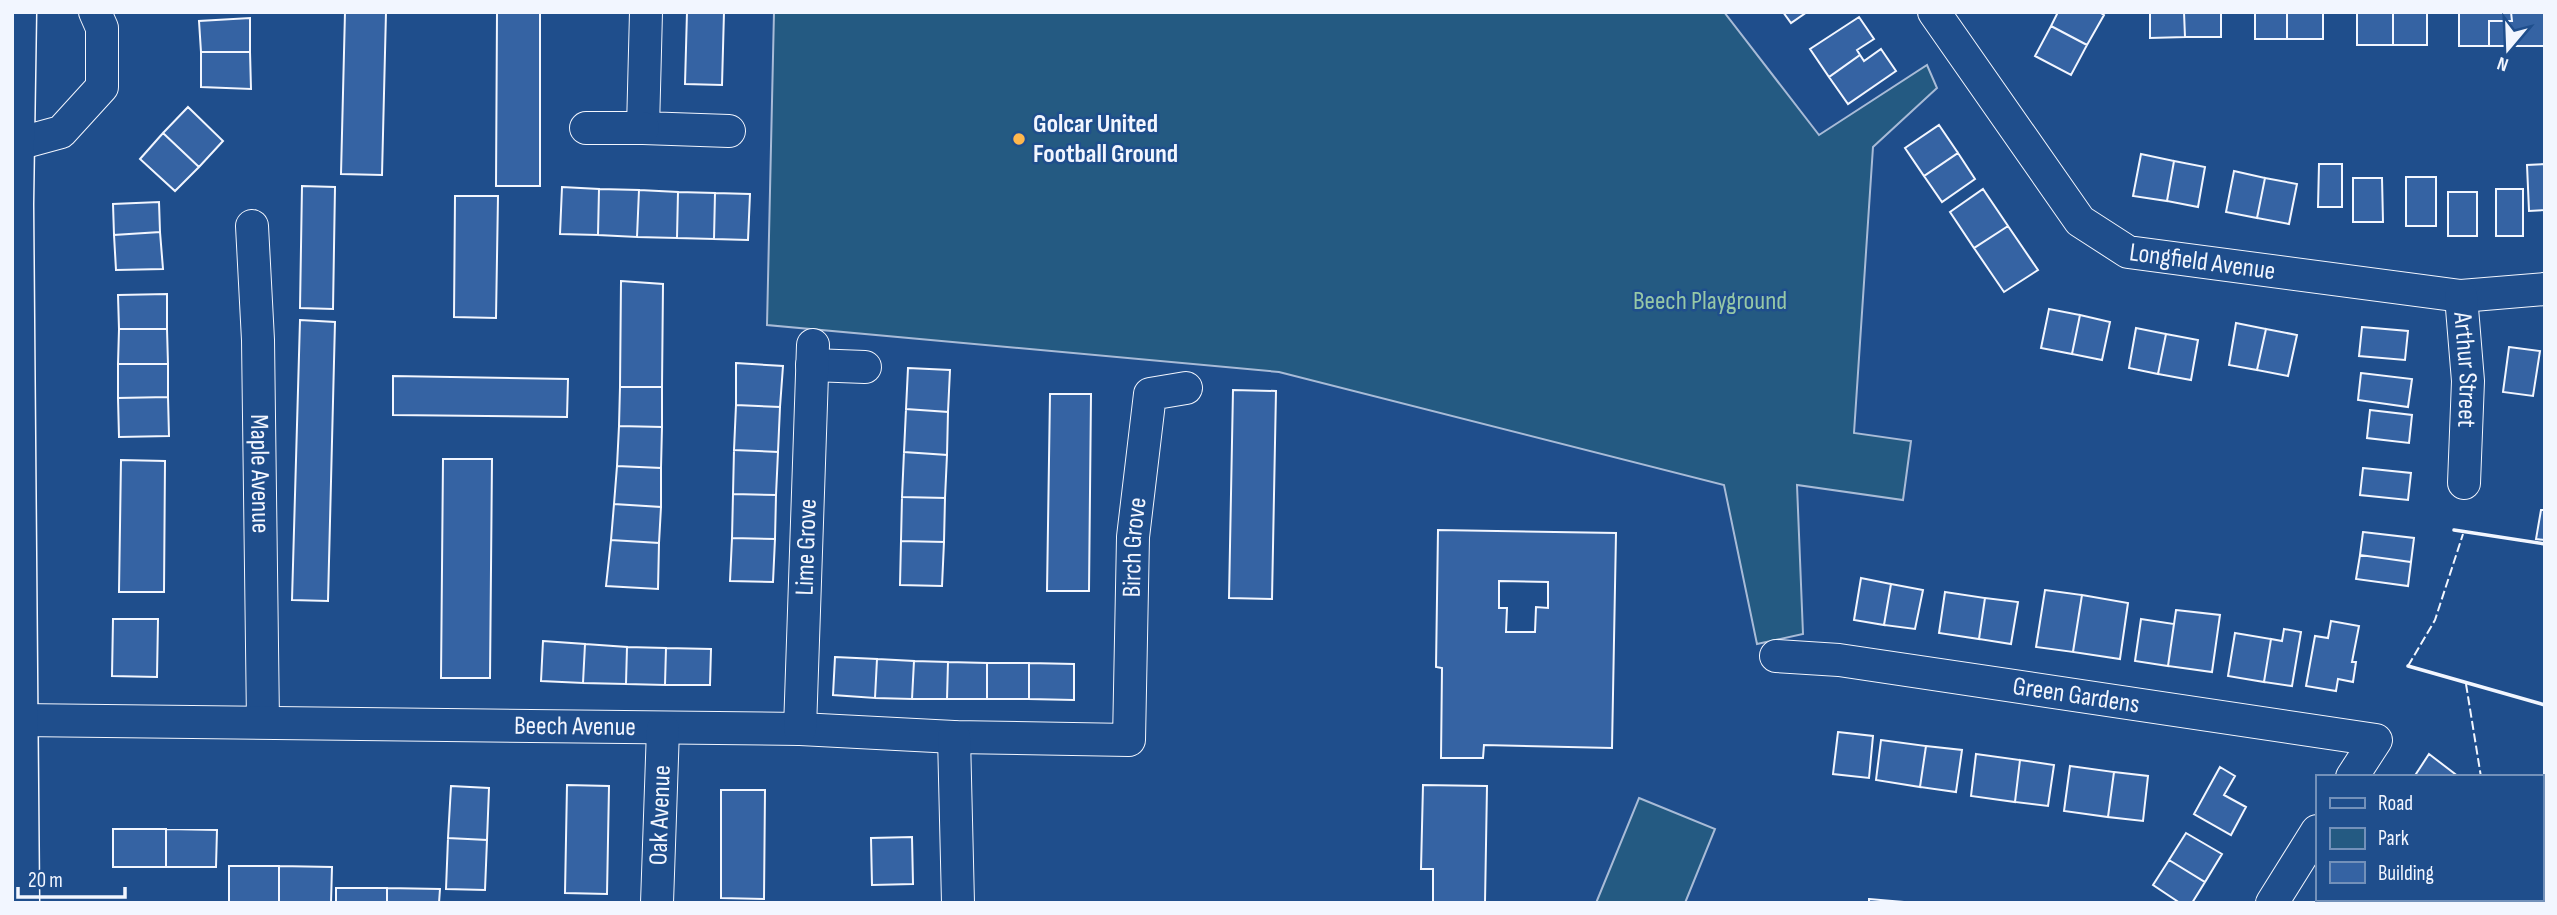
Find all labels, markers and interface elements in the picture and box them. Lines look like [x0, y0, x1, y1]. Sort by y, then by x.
north arrow [2473, 14, 2543, 84]
text: N [2494, 51, 2511, 76]
place label: Golcar United Football Ground [1033, 109, 1178, 170]
marker: Golcar United Football Ground [1011, 131, 1027, 147]
street label: Longfield Avenue [2127, 237, 2277, 287]
park label: Beech Playground [1633, 286, 1787, 317]
street label: Arthur Street [2447, 310, 2484, 428]
street label: Maple Avenue [243, 414, 276, 534]
street label: Birch Grove [1116, 496, 1153, 598]
street label: Lime Grove [789, 498, 823, 596]
street label: Green Gardens [2011, 671, 2142, 720]
street label: Beech Avenue [514, 710, 636, 743]
street label: Oak Avenue [643, 764, 677, 866]
legend [2316, 775, 2543, 901]
text: Road [2378, 791, 2413, 816]
text: Park [2378, 826, 2409, 851]
scale bar [18, 856, 124, 900]
text: Building [2378, 861, 2434, 886]
text: 20 m [28, 868, 63, 893]

